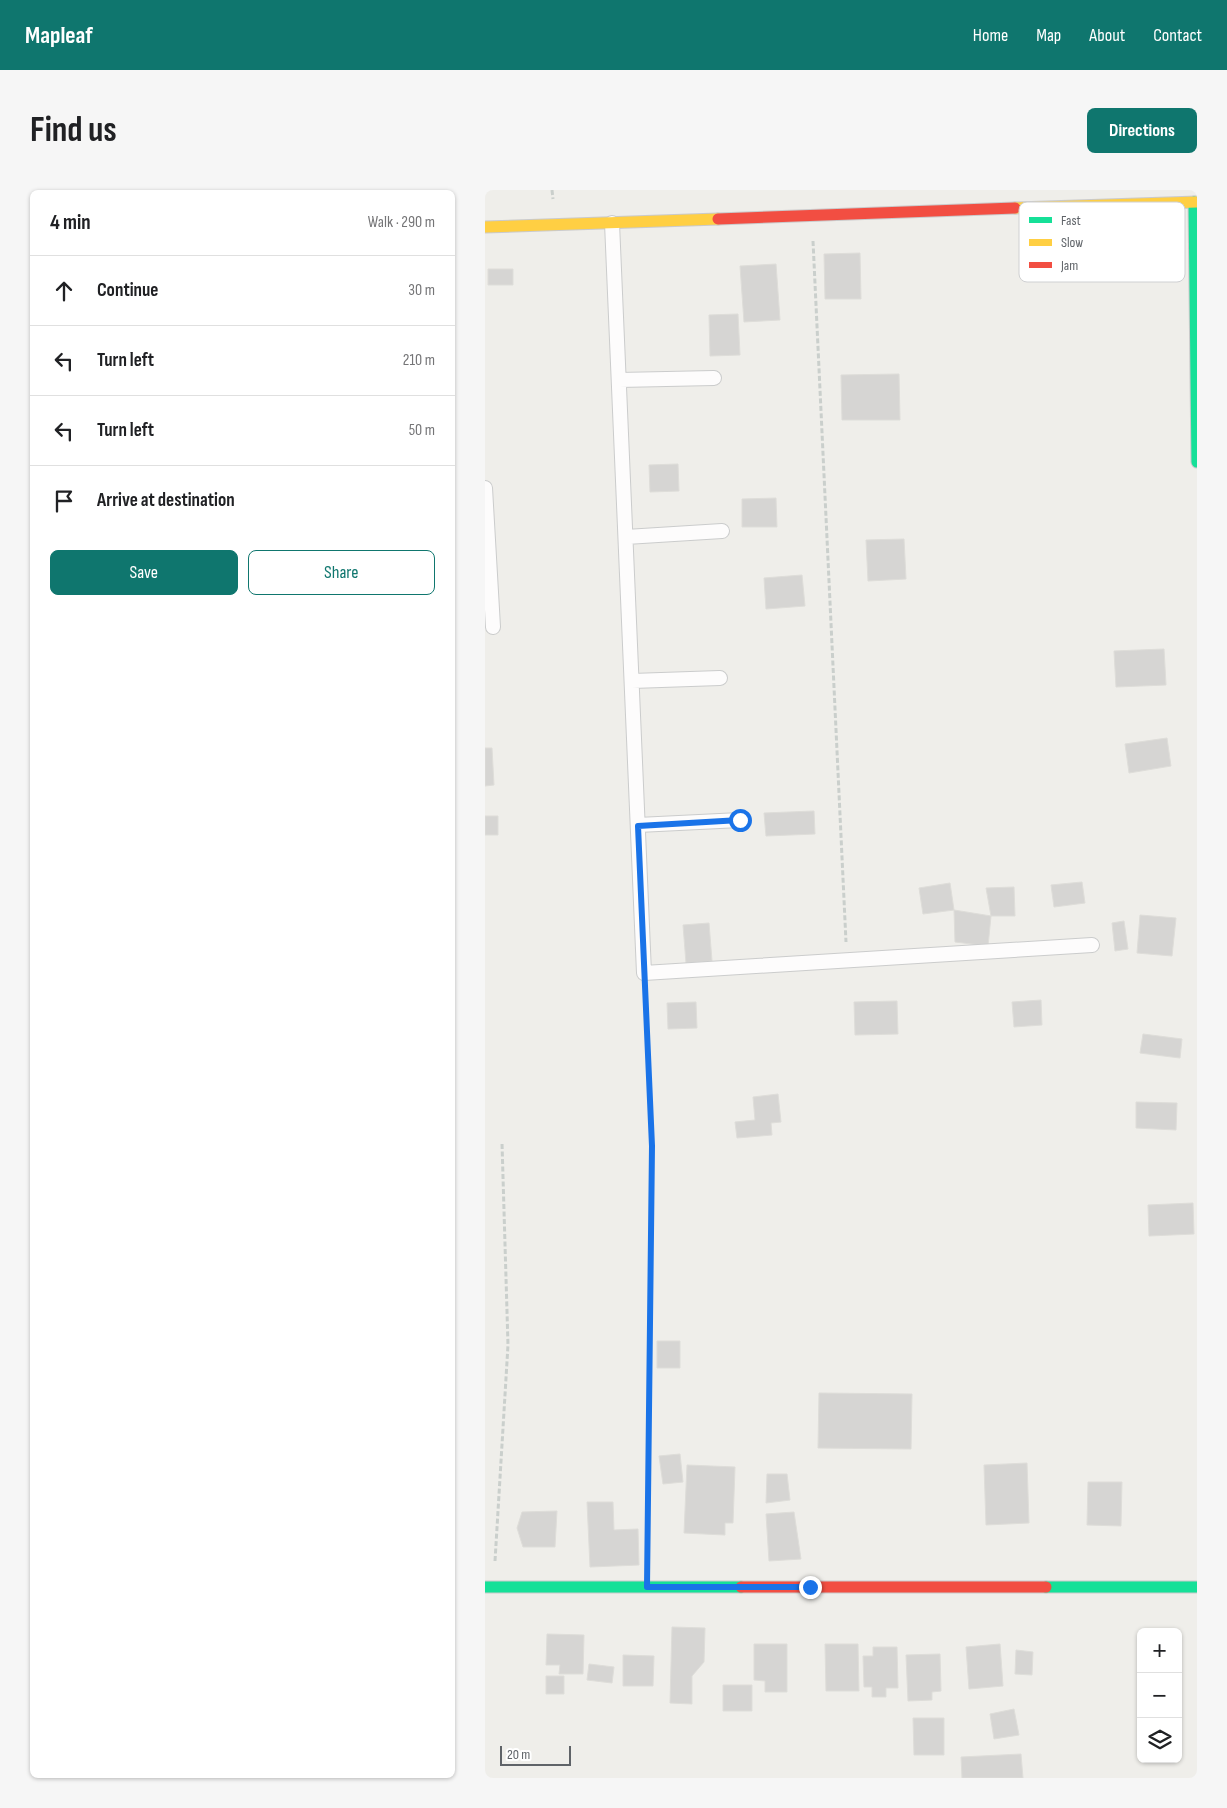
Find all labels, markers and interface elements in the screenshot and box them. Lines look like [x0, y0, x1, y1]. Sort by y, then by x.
text: Mapleaf [25, 21, 93, 50]
text: Home [973, 25, 1008, 46]
text: Map [1036, 25, 1061, 46]
text: About [1089, 25, 1125, 46]
text: Contact [1153, 25, 1202, 46]
button: Directions [1087, 108, 1197, 153]
text: Find us [30, 109, 117, 152]
legend [1019, 202, 1185, 282]
text: 4 min [50, 210, 91, 235]
text: Fast [1061, 212, 1081, 229]
text: Walk · 290 m [368, 213, 435, 232]
text: Slow [1061, 234, 1083, 251]
text: Jam [1060, 257, 1078, 274]
icon: ahead [50, 277, 78, 305]
text: Continue [97, 279, 158, 302]
text: 30 m [408, 281, 435, 300]
icon: left [50, 347, 78, 375]
text: Turn left [97, 349, 154, 372]
text: 210 m [403, 351, 435, 370]
icon: left [50, 417, 78, 445]
text: Turn left [97, 419, 154, 442]
text: 50 m [409, 421, 435, 440]
icon: arrive [50, 487, 78, 515]
text: Arrive at destination [97, 489, 235, 512]
button: Save [50, 550, 238, 595]
button: Share [248, 550, 435, 595]
route start [729, 809, 752, 832]
route end [799, 1576, 822, 1599]
map controls [1137, 1628, 1182, 1763]
button: + [1137, 1628, 1182, 1673]
button: − [1137, 1673, 1182, 1718]
button: layers [1137, 1718, 1182, 1763]
scale bar [500, 1743, 571, 1766]
text: 20 m [507, 1746, 530, 1763]

